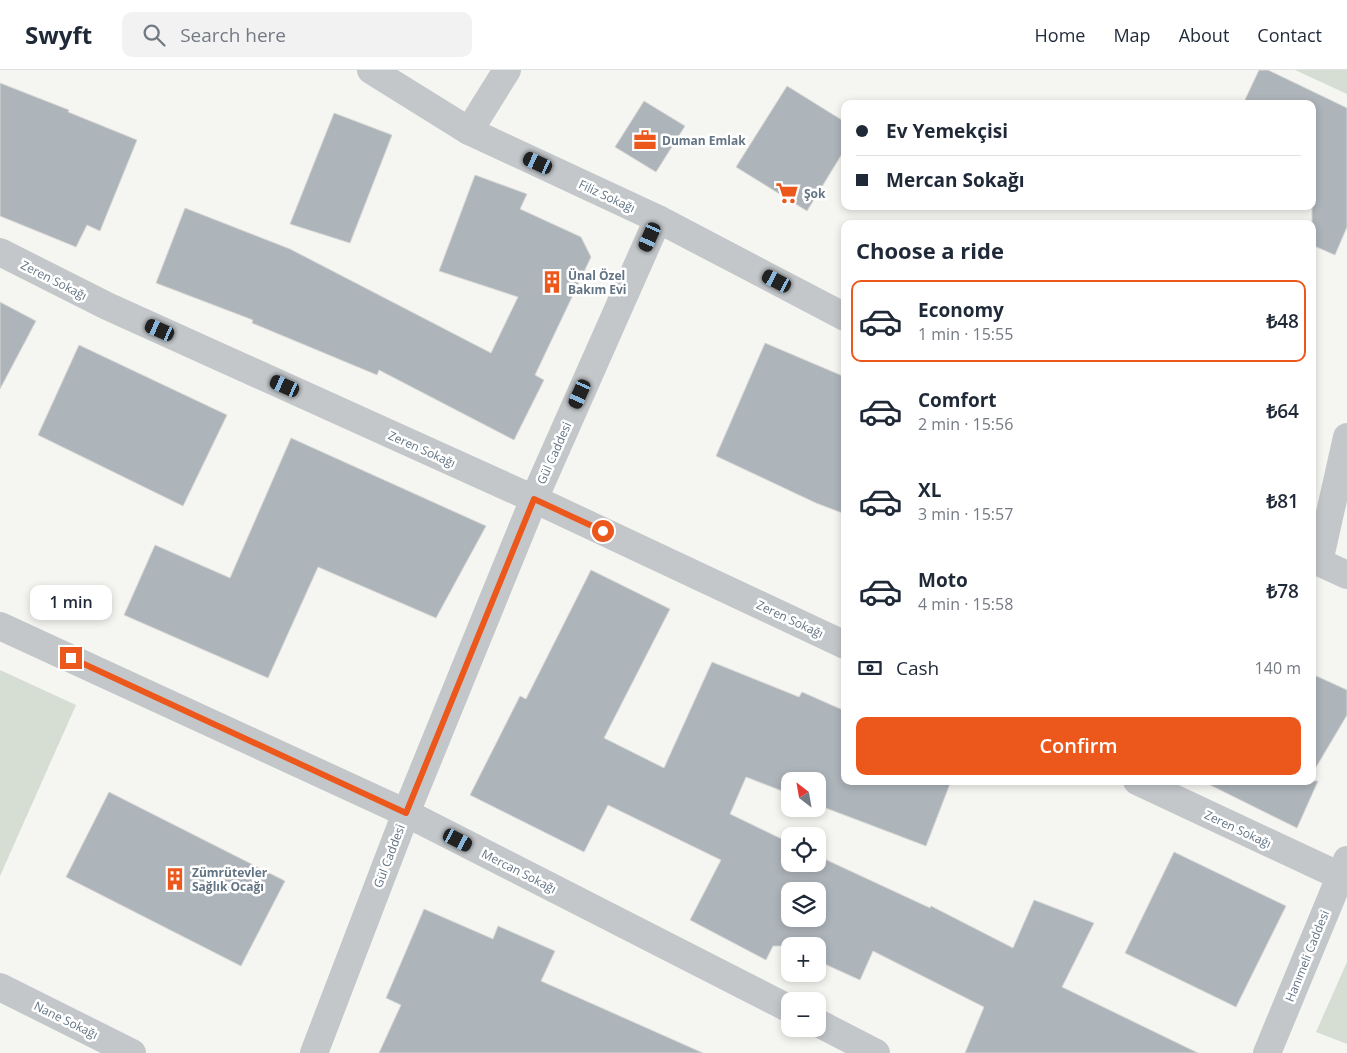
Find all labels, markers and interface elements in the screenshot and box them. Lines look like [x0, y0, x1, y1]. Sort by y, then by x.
search box [122, 12, 472, 57]
text: Swyft [25, 18, 92, 51]
icon: search [140, 21, 168, 49]
text: Search here [180, 22, 286, 48]
text: Home [1035, 23, 1085, 47]
text: Map [1113, 23, 1151, 47]
text: About [1179, 23, 1229, 47]
text: Contact [1257, 23, 1322, 47]
text: Ev Yemekçisi [886, 118, 1008, 144]
office icon: Duman Emlak [632, 127, 658, 153]
place label: Duman Emlak [662, 132, 746, 149]
car [521, 150, 554, 176]
text: Mercan Sokağı [886, 167, 1024, 193]
street label: Filiz Sokağı [576, 176, 638, 216]
supermarket icon: Şok [774, 180, 800, 206]
place label: Şok [804, 185, 826, 202]
car [637, 220, 662, 254]
text: Choose a ride [856, 235, 1004, 265]
street label: Zeren Sokağı [18, 256, 90, 304]
place label: Ünal Özel Bakım Evi [568, 267, 627, 298]
car [760, 268, 793, 294]
building icon: Ünal Özel Bakım Evi [539, 269, 565, 295]
text: Economy [918, 297, 1004, 323]
icon: car [858, 299, 903, 344]
text: ₺48 [1266, 308, 1299, 334]
car [143, 317, 176, 343]
text: 1 min · 15:55 [918, 323, 1013, 345]
car [268, 373, 301, 399]
car [567, 377, 592, 411]
text: Comfort [918, 387, 997, 413]
icon: car [858, 389, 903, 434]
text: ₺64 [1266, 398, 1299, 424]
text: 2 min · 15:56 [918, 413, 1013, 435]
street label: Gül Caddesi [533, 419, 575, 487]
street label: Zeren Sokağı [386, 427, 458, 471]
text: XL [918, 477, 941, 503]
icon: car [858, 479, 903, 524]
text: ₺81 [1266, 488, 1299, 514]
text: 3 min · 15:57 [918, 503, 1013, 525]
route start [592, 520, 614, 542]
text: Moto [918, 567, 968, 593]
icon: car [858, 569, 903, 614]
text: ₺78 [1266, 578, 1299, 604]
callout: 1 min [30, 586, 112, 620]
text: 1 min [49, 591, 93, 613]
text: 4 min · 15:58 [918, 593, 1013, 615]
street label: Zeren Sokağı [754, 596, 826, 642]
route end [60, 647, 82, 669]
icon: cash [856, 654, 884, 682]
text: Cash [896, 655, 939, 681]
text: 140 m [1255, 657, 1301, 679]
button: Confirm [856, 717, 1301, 775]
north arrow [781, 772, 826, 818]
map controls [781, 772, 826, 1037]
street label: Zeren Sokağı [1202, 806, 1274, 852]
street label: Gül Caddesi [369, 822, 409, 890]
car [441, 827, 474, 853]
button: locate [781, 827, 826, 872]
street label: Mercan Sokağı [479, 845, 559, 897]
place label: Zümrütevler Sağlık Ocağı [192, 864, 268, 895]
building icon: Zümrütevler Sağlık Ocağı [162, 866, 188, 892]
button: layers [781, 882, 826, 927]
street label: Hanımeli Caddesi [1281, 908, 1333, 1004]
button: + [781, 937, 826, 982]
button: − [781, 992, 826, 1037]
street label: Nane Sokağı [31, 997, 101, 1043]

